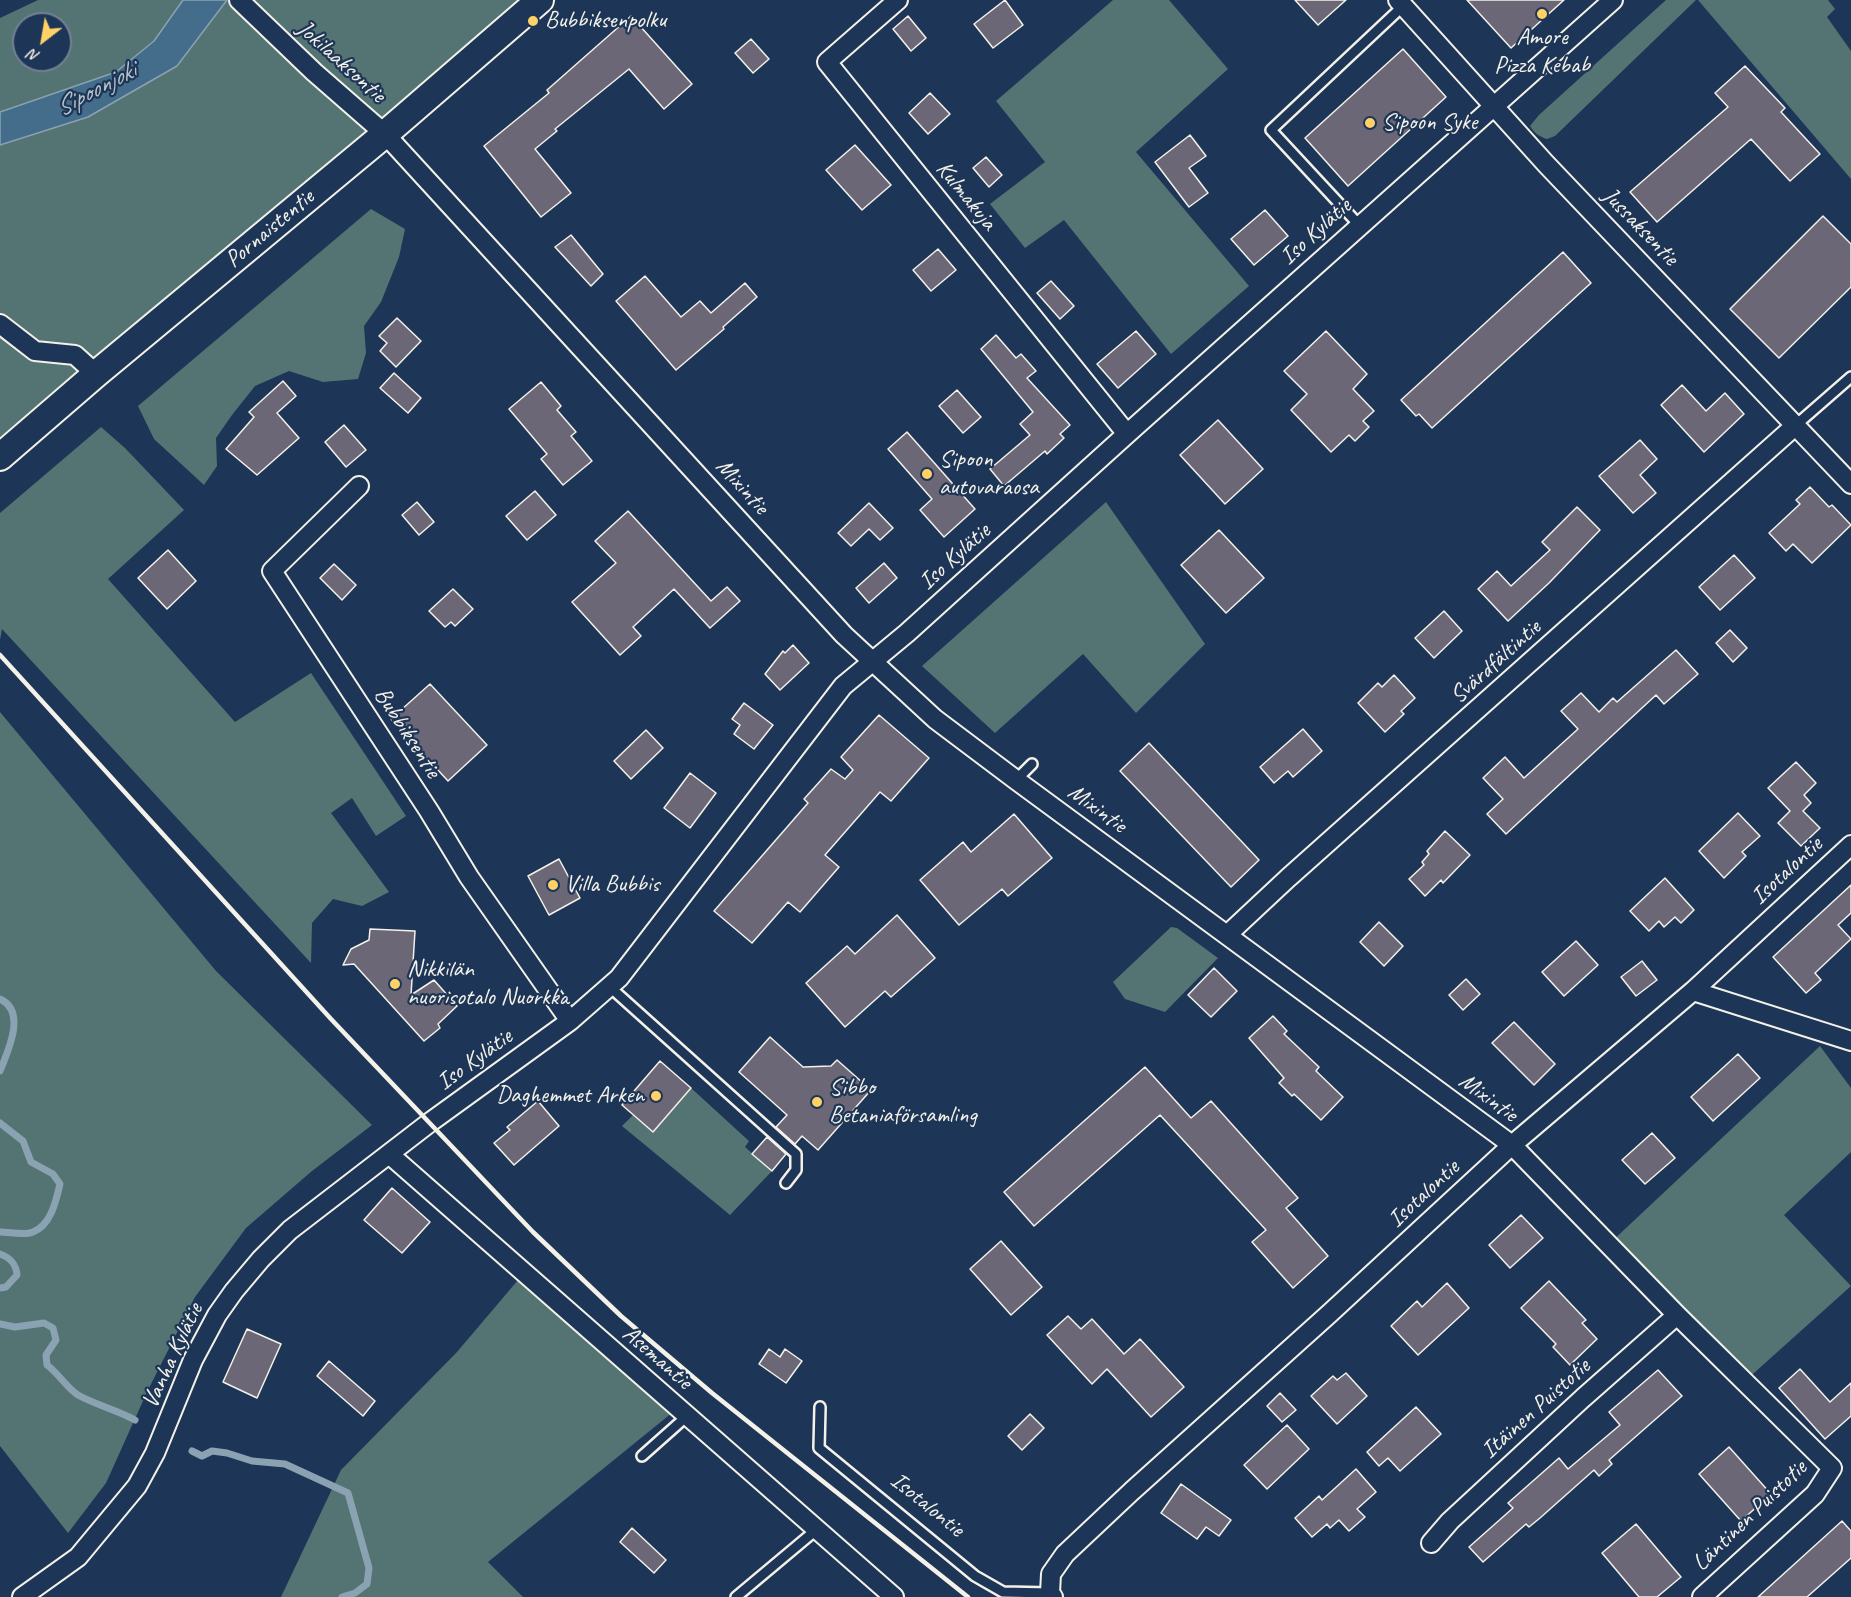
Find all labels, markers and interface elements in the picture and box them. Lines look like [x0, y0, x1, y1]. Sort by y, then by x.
place label: Bubbiksenpolku [545, 7, 666, 35]
marker: Amore Pizza Kebab [1535, 7, 1549, 21]
north arrow [12, 12, 72, 72]
marker: Bubbiksenpolku [526, 14, 540, 28]
street label: Jokilaaksontie [291, 15, 391, 109]
place label: Amore Pizza Kebab [1494, 24, 1590, 80]
text: N [24, 45, 43, 67]
water label: Sipoonjoki [50, 56, 142, 124]
place label: Sipoon Syke [1382, 109, 1477, 137]
marker: Sipoon Syke [1363, 116, 1377, 130]
street label: Kulmakuja [929, 155, 1003, 237]
street label: Jussaksentie [1596, 182, 1684, 272]
street label: Pornaistentie [220, 183, 320, 275]
street label: Iso Kylätie [1274, 192, 1358, 272]
place label: Sipoon autovaraosa [939, 446, 1039, 502]
street label: Mixintie [709, 453, 775, 521]
marker: Sipoon autovaraosa [920, 467, 934, 481]
street label: Iso Kylätie [913, 517, 997, 597]
street label: Svärdfältintie [1445, 614, 1547, 710]
street label: Bubbiksentie [367, 682, 447, 784]
street label: Mixintie [1062, 778, 1132, 840]
street label: Isotalontie [1745, 831, 1829, 911]
place label: Villa Bubbis [565, 871, 659, 899]
marker: Villa Bubbis [546, 878, 560, 892]
place label: Nikkilän nuorisotalo Nuorkka [407, 956, 568, 1012]
marker: Nikkilän nuorisotalo Nuorkka [388, 977, 402, 991]
street label: Iso Kylätie [432, 1023, 518, 1097]
street label: Mixintie [1453, 1067, 1523, 1129]
place label: Sibbo Betaniaförsamling [829, 1074, 977, 1130]
place label: Daghemmet Arken [496, 1082, 644, 1110]
marker: Daghemmet Arken [649, 1089, 663, 1103]
marker: Sibbo Betaniaförsamling [810, 1095, 824, 1109]
street label: Isotalontie [1382, 1154, 1466, 1234]
street label: Vanha Kylätie [136, 1299, 210, 1413]
street label: Asemantie [616, 1320, 698, 1396]
street label: Itäinen Puistotie [1476, 1353, 1596, 1465]
street label: Läntinen Puistotie [1687, 1454, 1813, 1578]
street label: Isotalontie [884, 1466, 970, 1544]

